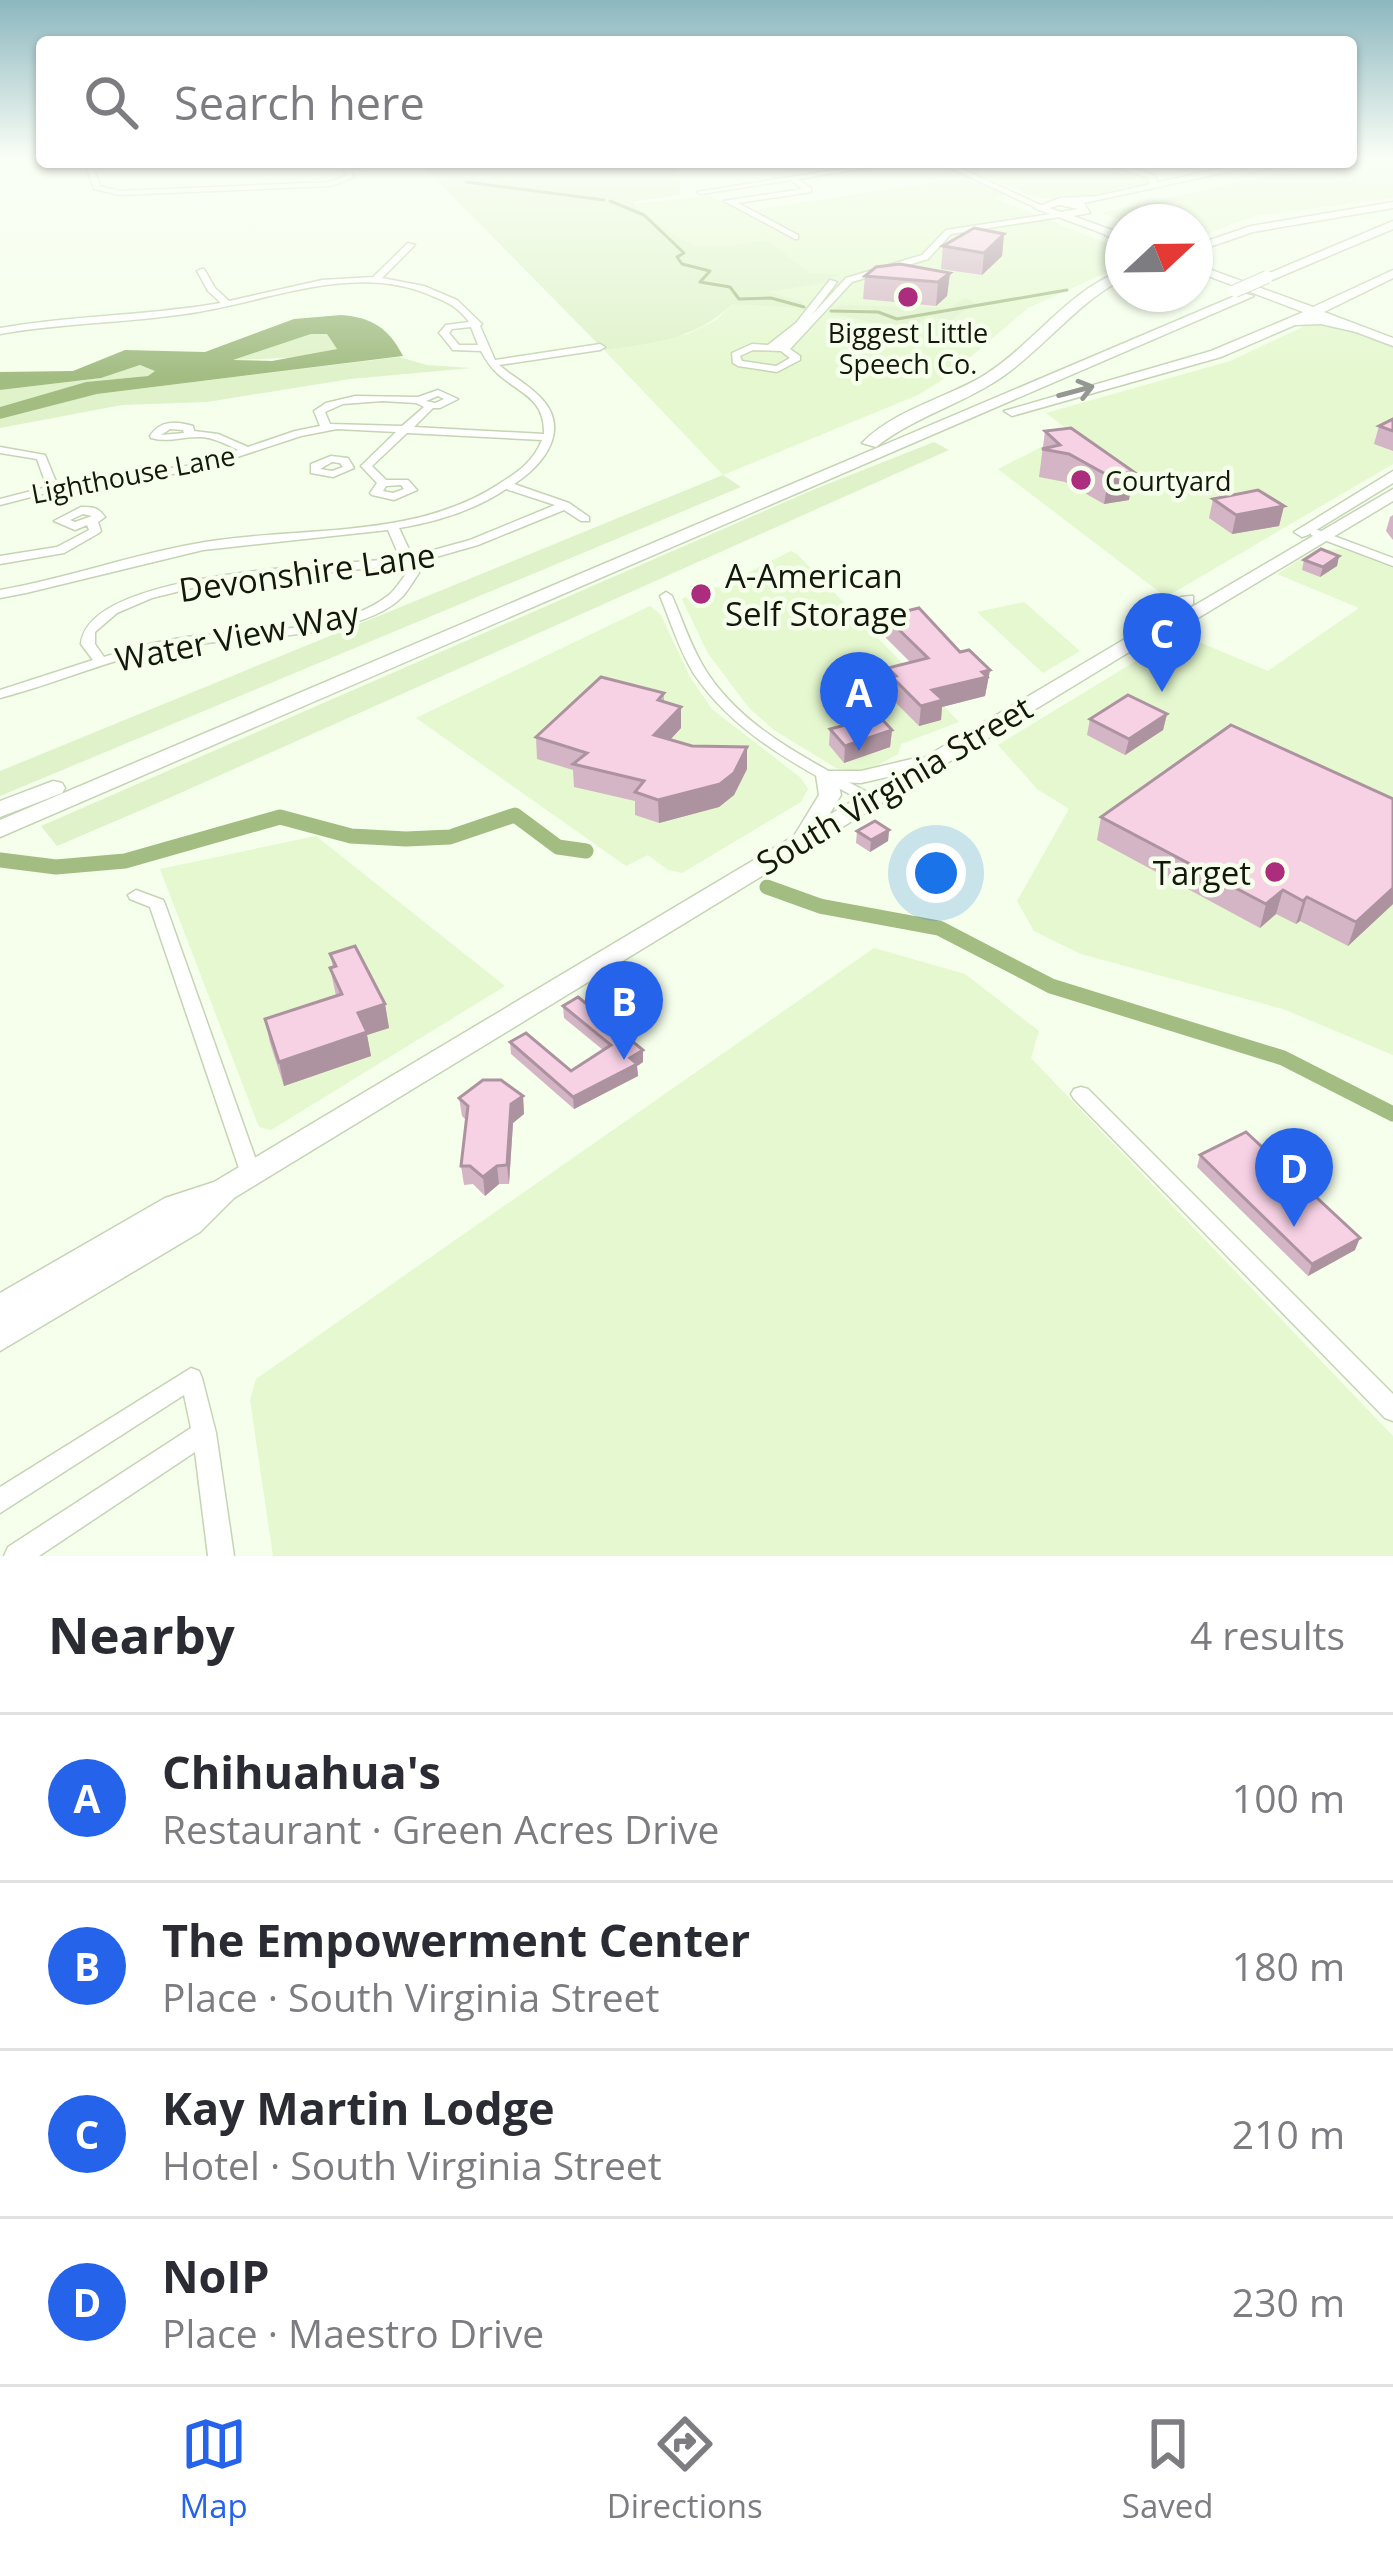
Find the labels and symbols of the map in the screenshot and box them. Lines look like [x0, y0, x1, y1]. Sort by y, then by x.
north arrow [1105, 204, 1213, 312]
marker: Biggest Little Speech Co. [895, 284, 921, 310]
place label: Biggest Little Speech Co. [828, 314, 988, 382]
one-way arrow [1056, 379, 1094, 401]
street label: Lighthouse Lane [28, 436, 238, 512]
place label: Courtyard [1105, 462, 1232, 499]
marker: Courtyard [1068, 467, 1094, 493]
street label: Devonshire Lane [176, 532, 438, 612]
place label: A-American Self Storage [725, 553, 908, 636]
marker: A-American Self Storage [688, 581, 714, 607]
street label: Water View Way [111, 590, 363, 682]
pin: C [1123, 593, 1201, 692]
pin: A [820, 652, 898, 751]
street label: South Virginia Street [748, 685, 1040, 885]
your location [906, 843, 966, 903]
place label: Target [1153, 850, 1251, 895]
marker: Target [1262, 859, 1288, 885]
pin: B [585, 961, 663, 1060]
pin: D [1255, 1128, 1333, 1227]

